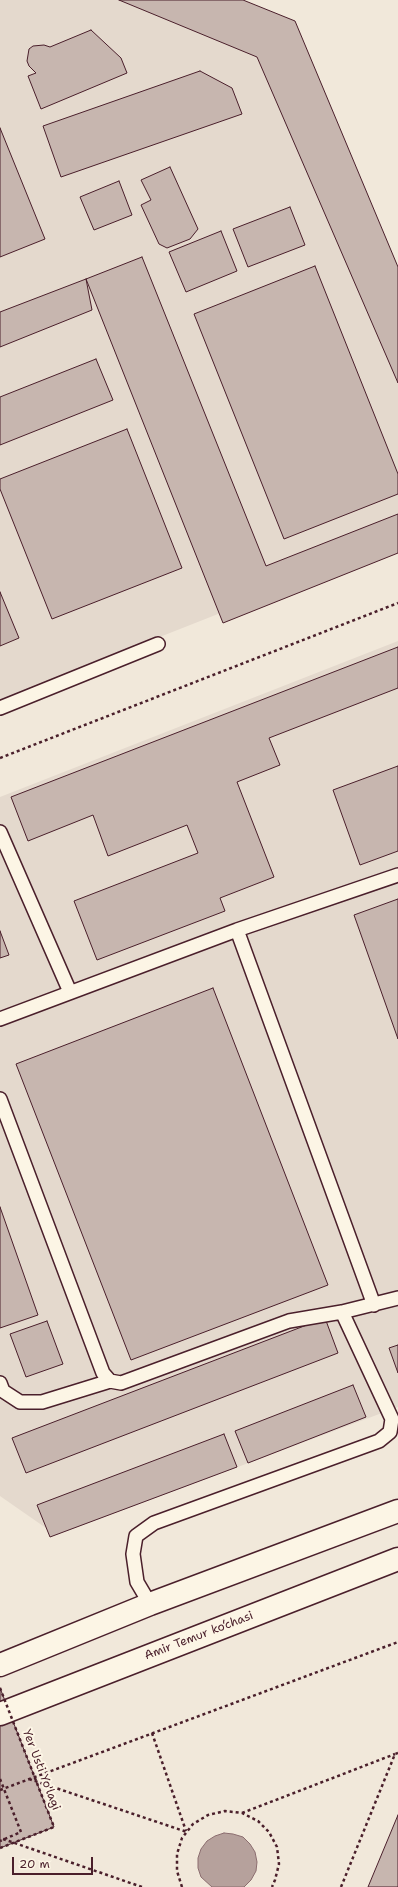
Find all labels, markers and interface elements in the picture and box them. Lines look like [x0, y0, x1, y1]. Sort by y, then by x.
street label: Amir Temur ko‘chasi [143, 1609, 255, 1663]
street label: Yer Usti Yo'lagi [19, 1728, 63, 1812]
scale bar [14, 1849, 95, 1875]
text: 20 m [19, 1856, 50, 1872]

